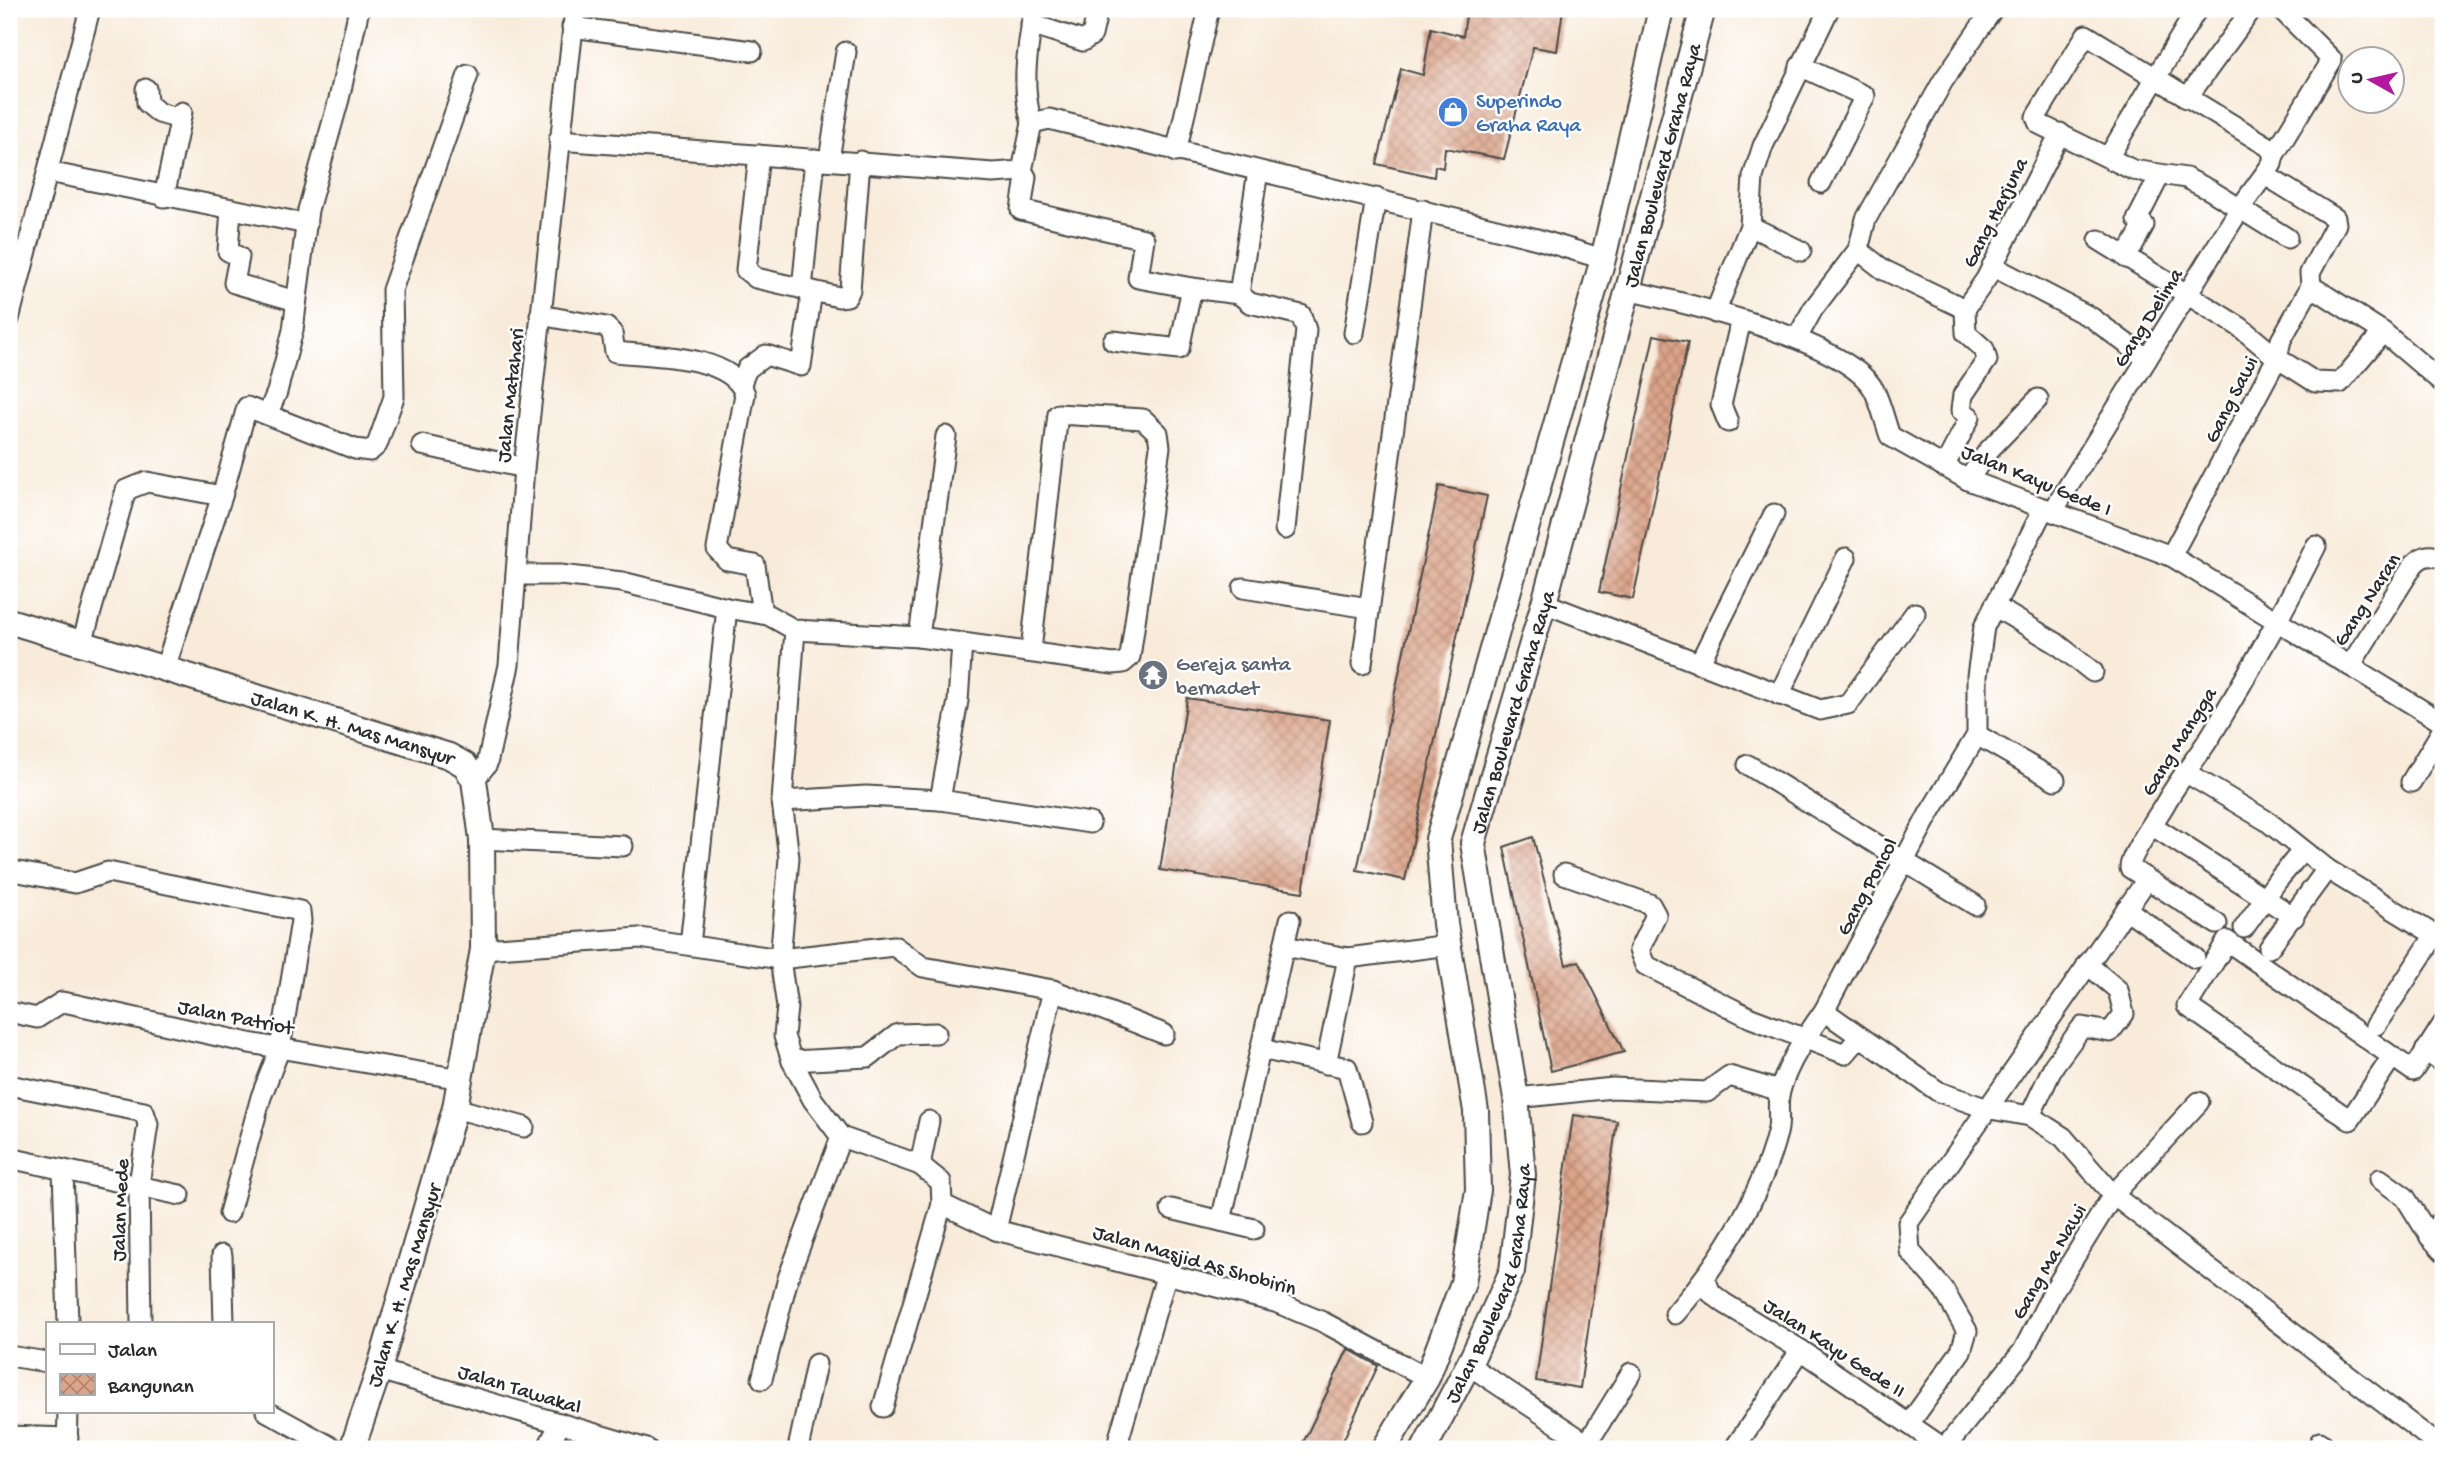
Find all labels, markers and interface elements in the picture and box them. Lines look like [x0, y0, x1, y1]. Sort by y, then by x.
street label: Jalan Boulevard Graha Raya [1620, 40, 1710, 291]
north arrow [2336, 46, 2406, 116]
text: U [2345, 71, 2370, 85]
place label: Superindo Graha Raya [1476, 91, 1582, 140]
shop icon: Superindo Graha Raya [1436, 95, 1470, 129]
street label: Gang Harjuna [1959, 153, 2036, 273]
street label: Gang Delima [2110, 264, 2191, 373]
street label: Jalan Matahari [493, 327, 532, 464]
street label: Gang Sawi [2201, 353, 2266, 448]
street label: Jalan Kayu Gede I [1957, 441, 2114, 524]
street label: Gang Naran [2330, 550, 2408, 652]
street label: Jalan Boulevard Graha Raya [1467, 587, 1563, 837]
place label: Gereja santa bernadet [1176, 654, 1292, 703]
temple icon: Gereja santa bernadet [1136, 658, 1170, 692]
street label: Gang Mangga [2138, 683, 2225, 802]
street label: Jalan K. H. Mas Mansyur [247, 687, 460, 773]
street label: Gang Poncol [1833, 835, 1905, 941]
street label: Jalan Patriot [175, 996, 298, 1043]
street label: Jalan Mede [108, 1157, 137, 1262]
street label: Jalan Boulevard Graha Raya [1441, 1162, 1539, 1409]
street label: Jalan K. H. Mas Mansyur [364, 1180, 450, 1391]
street label: Gang Ma Nawi [2008, 1201, 2094, 1325]
street label: Jalan Masjid As Shobirin [1089, 1221, 1299, 1303]
street label: Jalan Kayu Gede II [1757, 1295, 1909, 1405]
legend [46, 1322, 273, 1412]
text: Jalan [108, 1340, 157, 1365]
street label: Jalan Tawakal [454, 1361, 584, 1422]
text: Bangunan [107, 1376, 194, 1401]

